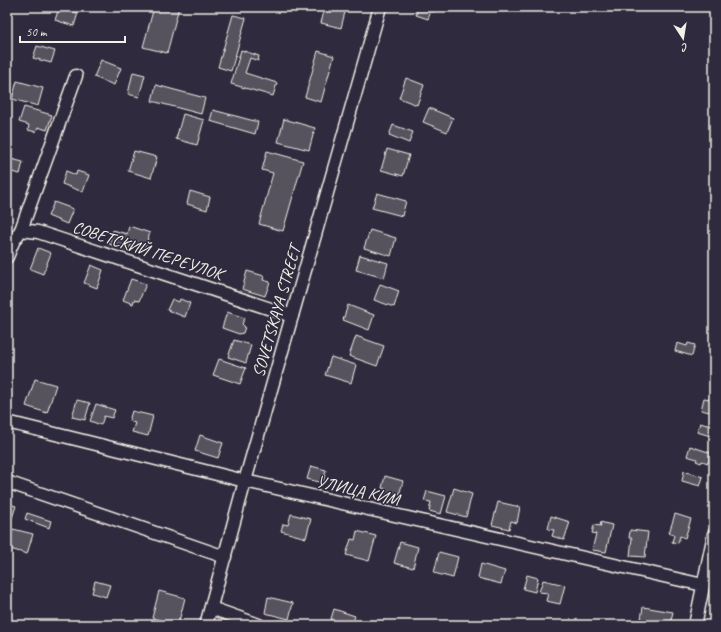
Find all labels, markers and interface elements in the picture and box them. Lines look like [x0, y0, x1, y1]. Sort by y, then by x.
scale bar [20, 18, 125, 44]
north arrow [663, 18, 703, 58]
text: 50 m [26, 24, 48, 40]
text: С [679, 40, 689, 56]
street label: СОВЕТСКИЙ ПЕРЕУЛОК [70, 216, 229, 286]
street label: SOVETSKAYA STREET [248, 240, 306, 379]
street label: УЛИЦА КИМ [314, 471, 403, 511]

